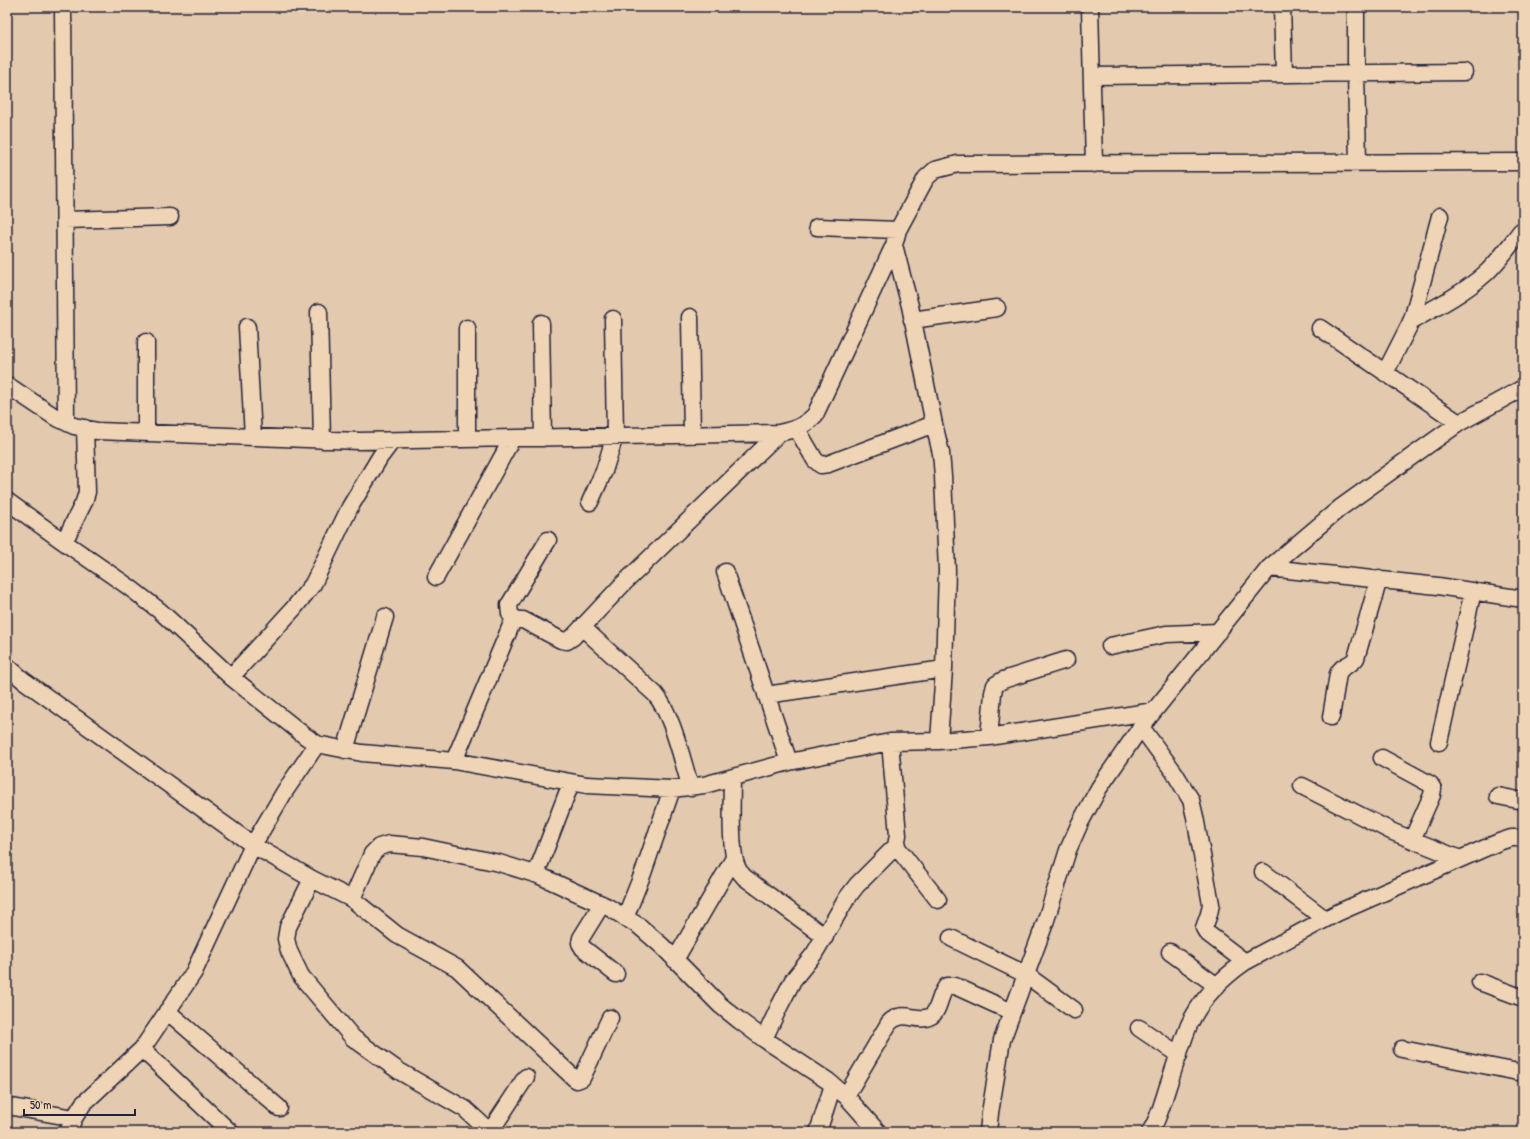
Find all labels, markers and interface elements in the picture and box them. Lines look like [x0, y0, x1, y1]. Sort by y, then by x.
scale bar [24, 1091, 135, 1117]
text: 50 m [30, 1096, 51, 1113]

